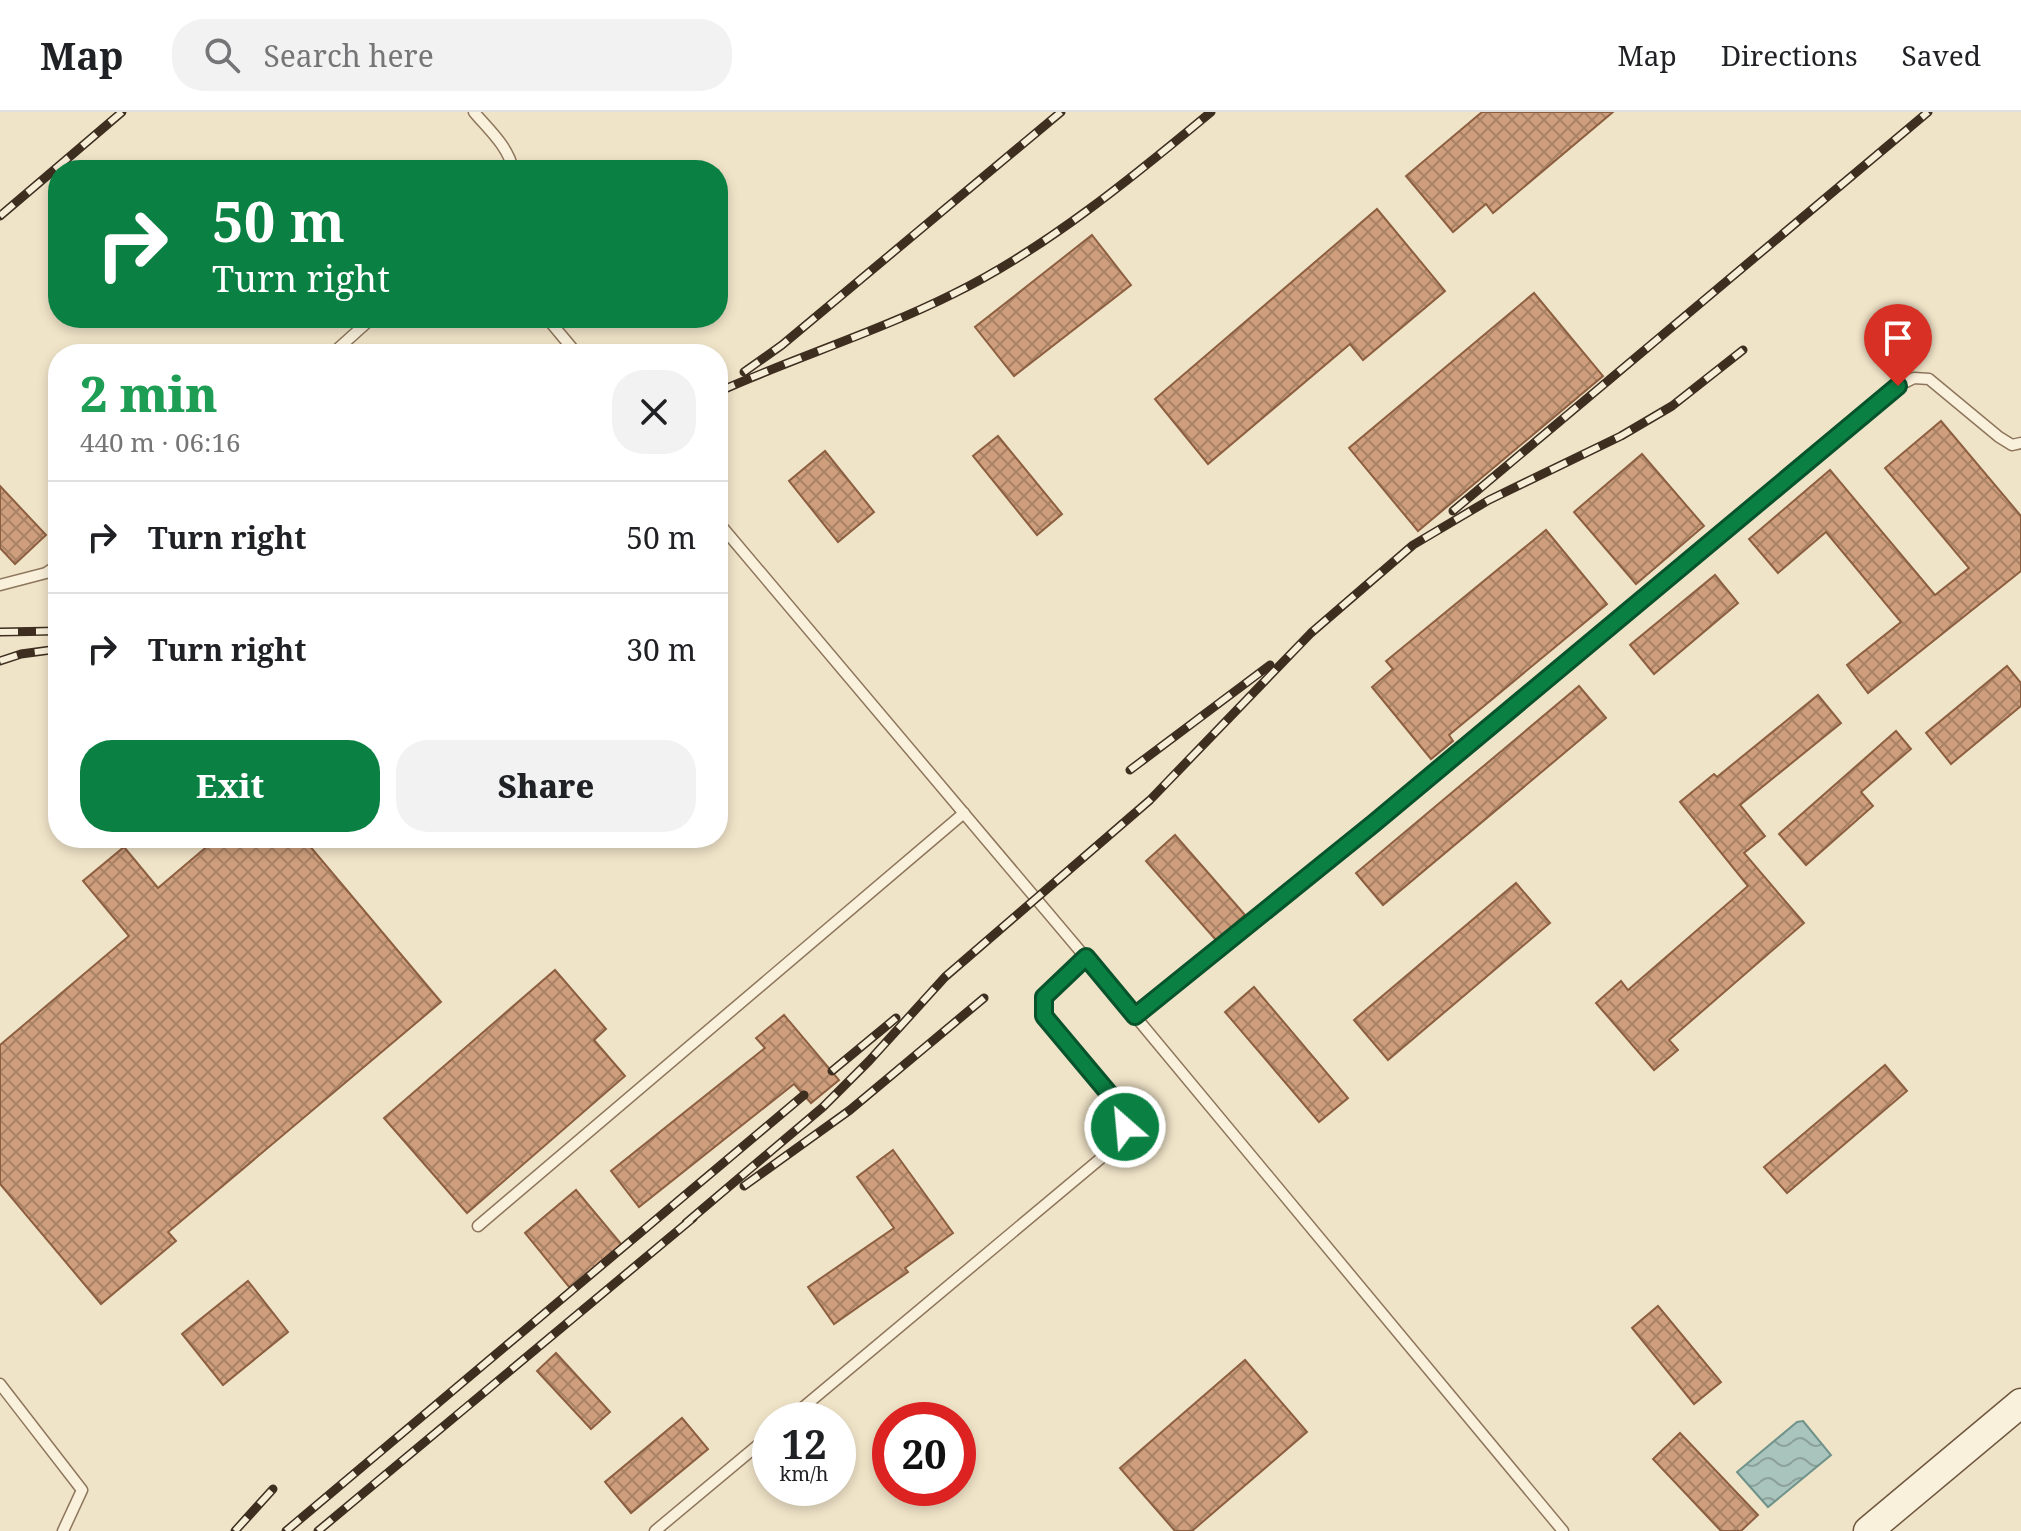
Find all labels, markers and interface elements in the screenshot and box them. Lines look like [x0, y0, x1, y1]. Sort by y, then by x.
search box [172, 19, 732, 91]
text: Map [40, 29, 124, 81]
icon: search [200, 33, 244, 77]
text: Search here [264, 35, 434, 76]
text: Map [1617, 36, 1677, 74]
text: Directions [1721, 36, 1858, 74]
text: Saved [1902, 36, 1981, 74]
text: 50 m [212, 182, 345, 258]
icon: right [80, 192, 184, 296]
text: Turn right [212, 254, 390, 303]
pin [1864, 304, 1932, 386]
icon: arrive [1876, 316, 1920, 360]
text: 2 min [80, 361, 218, 426]
button: close [612, 370, 696, 454]
text: 440 m · 06:16 [80, 424, 241, 460]
icon: right [80, 515, 124, 559]
text: Turn right [148, 517, 306, 558]
text: 50 m [626, 517, 696, 558]
icon: right [80, 627, 124, 671]
text: Turn right [148, 629, 306, 670]
text: 30 m [626, 629, 696, 670]
button: Exit [80, 740, 380, 832]
button: Share [396, 740, 696, 832]
position arrow [1083, 1085, 1167, 1169]
speed limit sign: 20 [872, 1402, 976, 1506]
text: 12 [781, 1416, 827, 1471]
text: km/h [779, 1460, 829, 1487]

